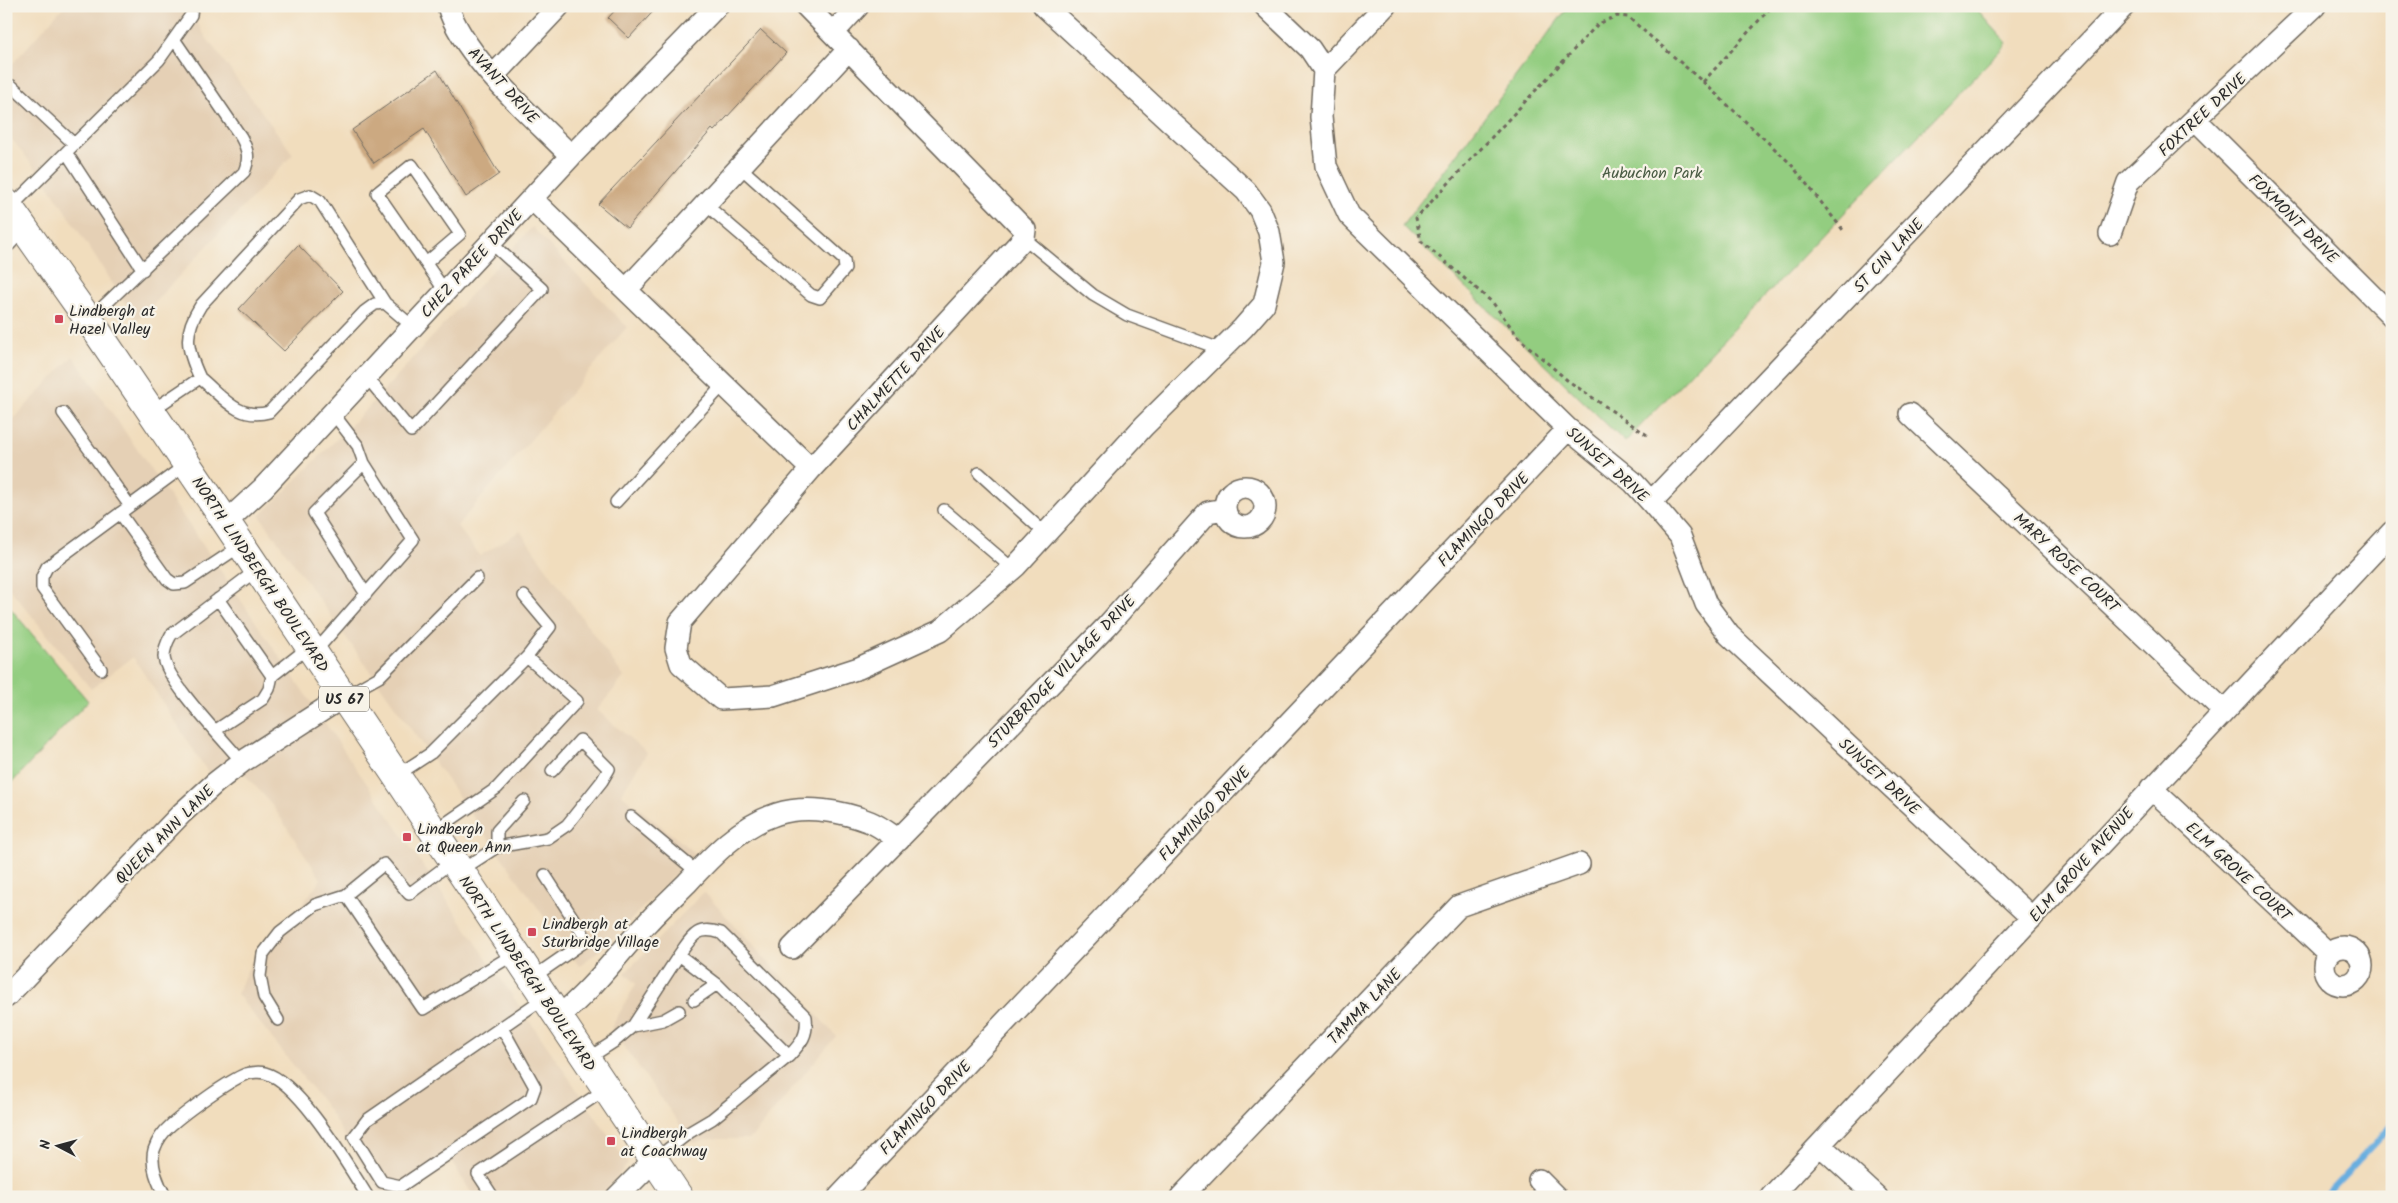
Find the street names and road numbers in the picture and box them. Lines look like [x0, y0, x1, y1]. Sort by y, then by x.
street label: AVANT DRIVE [461, 42, 545, 131]
street label: FOXTREE DRIVE [2153, 67, 2254, 163]
street label: FOXMONT DRIVE [2242, 168, 2344, 270]
street label: CHEZ PAREE DRIVE [415, 203, 530, 324]
street label: ST CIN LANE [1848, 213, 1931, 299]
street label: CHALMETTE DRIVE [841, 320, 952, 437]
street label: SUNSET DRIVE [1560, 421, 1655, 510]
street label: FLAMINGO DRIVE [1432, 466, 1536, 573]
street label: NORTH LINDBERGH BOULEVARD [185, 472, 335, 678]
street label: MARY ROSE COURT [2007, 507, 2126, 620]
street label: STURBRIDGE VILLAGE DRIVE [982, 589, 1143, 754]
road number: US 67 [319, 686, 369, 712]
street label: SUNSET DRIVE [1832, 732, 1926, 822]
street label: FLAMINGO DRIVE [1153, 760, 1257, 867]
street label: QUEEN ANN LANE [109, 779, 221, 891]
street label: ELM GROVE AVENUE [2023, 801, 2141, 928]
street label: ELM GROVE COURT [2179, 816, 2298, 929]
street label: NORTH LINDBERGH BOULEVARD [452, 871, 602, 1077]
street label: TAMMA LANE [1322, 963, 1409, 1051]
street label: FLAMINGO DRIVE [874, 1054, 978, 1161]

